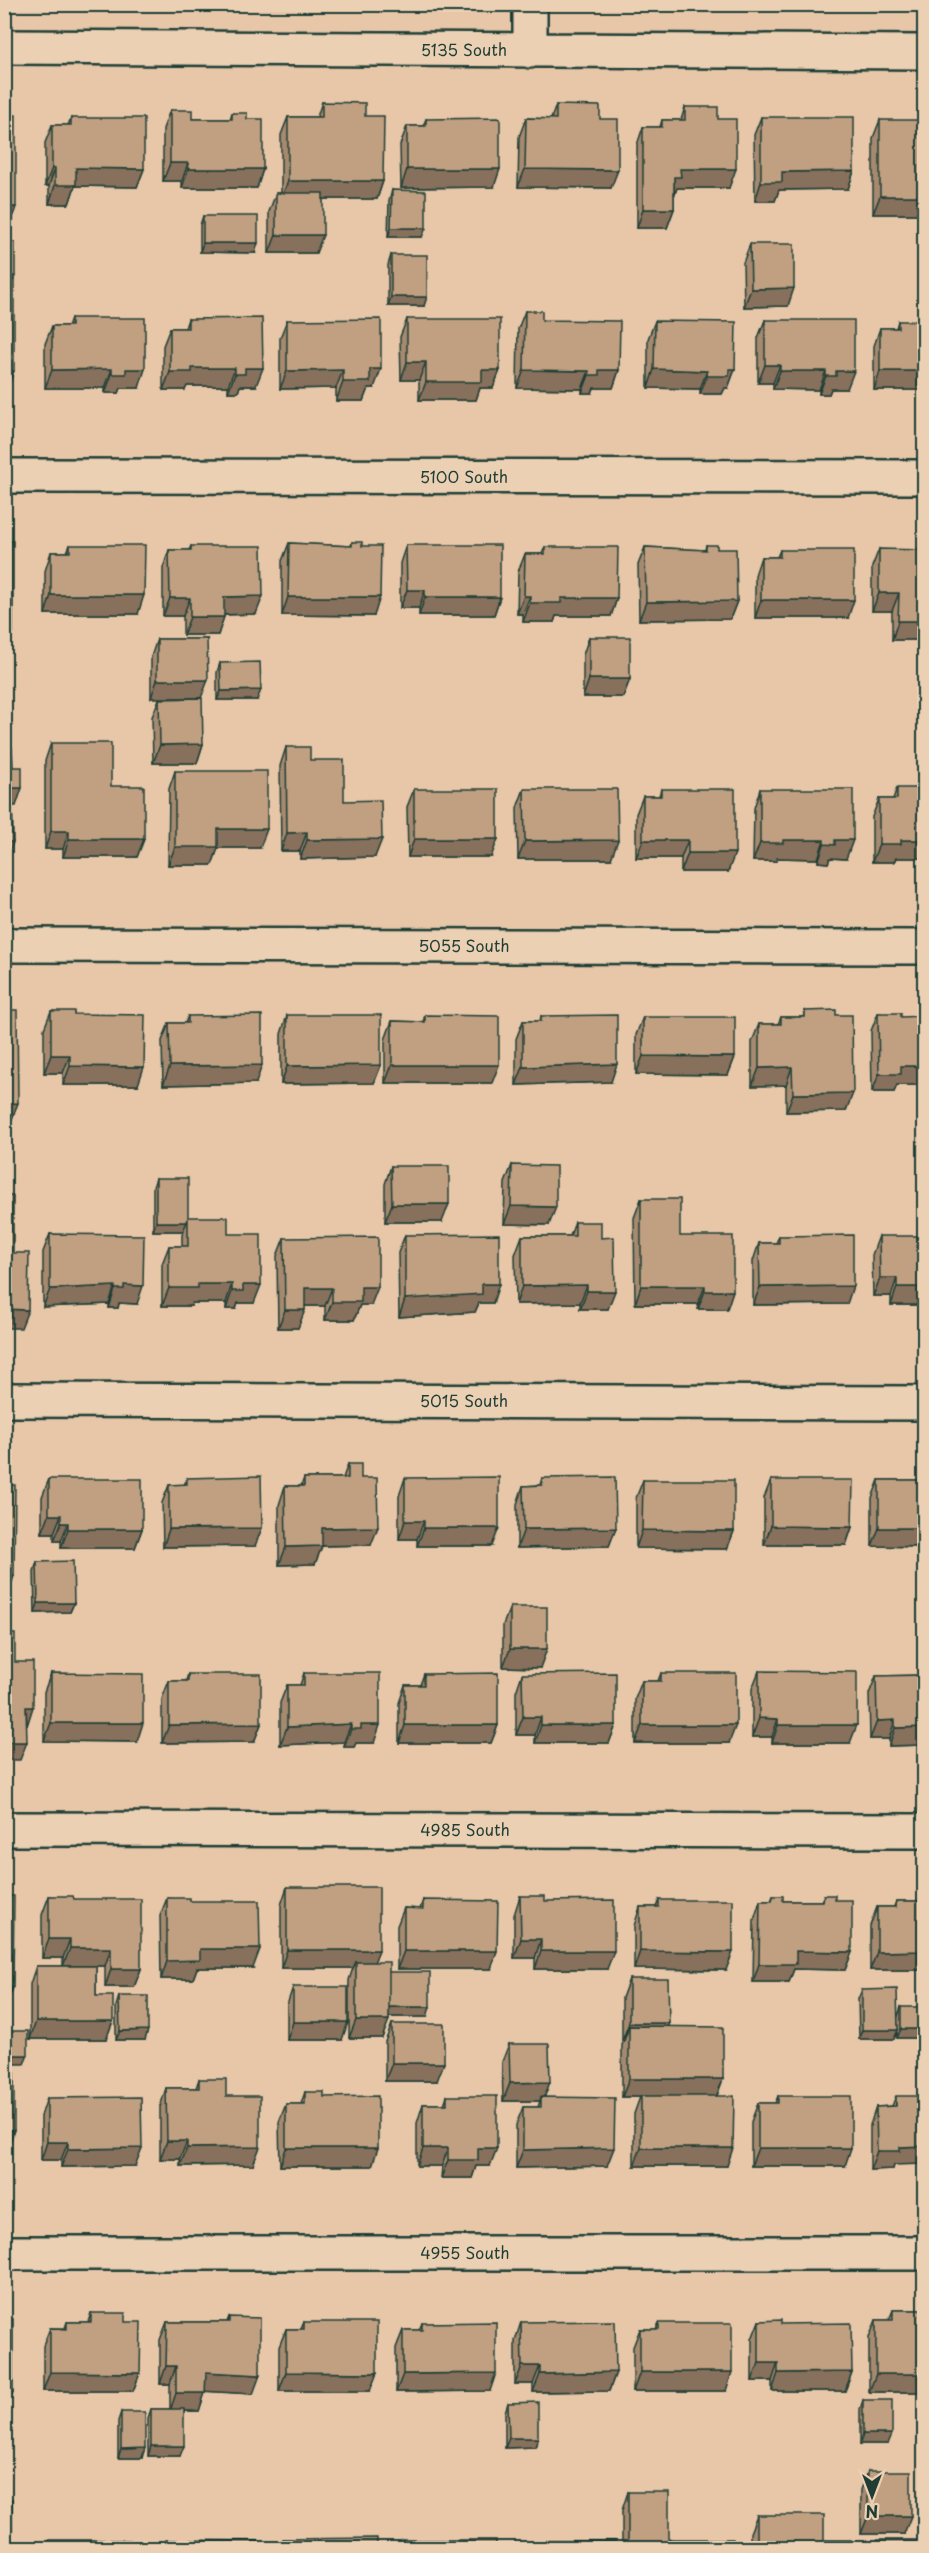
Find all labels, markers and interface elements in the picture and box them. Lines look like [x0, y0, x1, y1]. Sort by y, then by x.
street label: 5135 South [421, 37, 507, 61]
street label: 5100 South [420, 464, 508, 488]
street label: 5055 South [418, 933, 510, 957]
street label: 5015 South [420, 1388, 508, 1412]
street label: 4985 South [420, 1817, 510, 1841]
street label: 4955 South [420, 2240, 510, 2264]
north arrow [842, 2466, 902, 2526]
text: N [866, 2500, 878, 2524]

